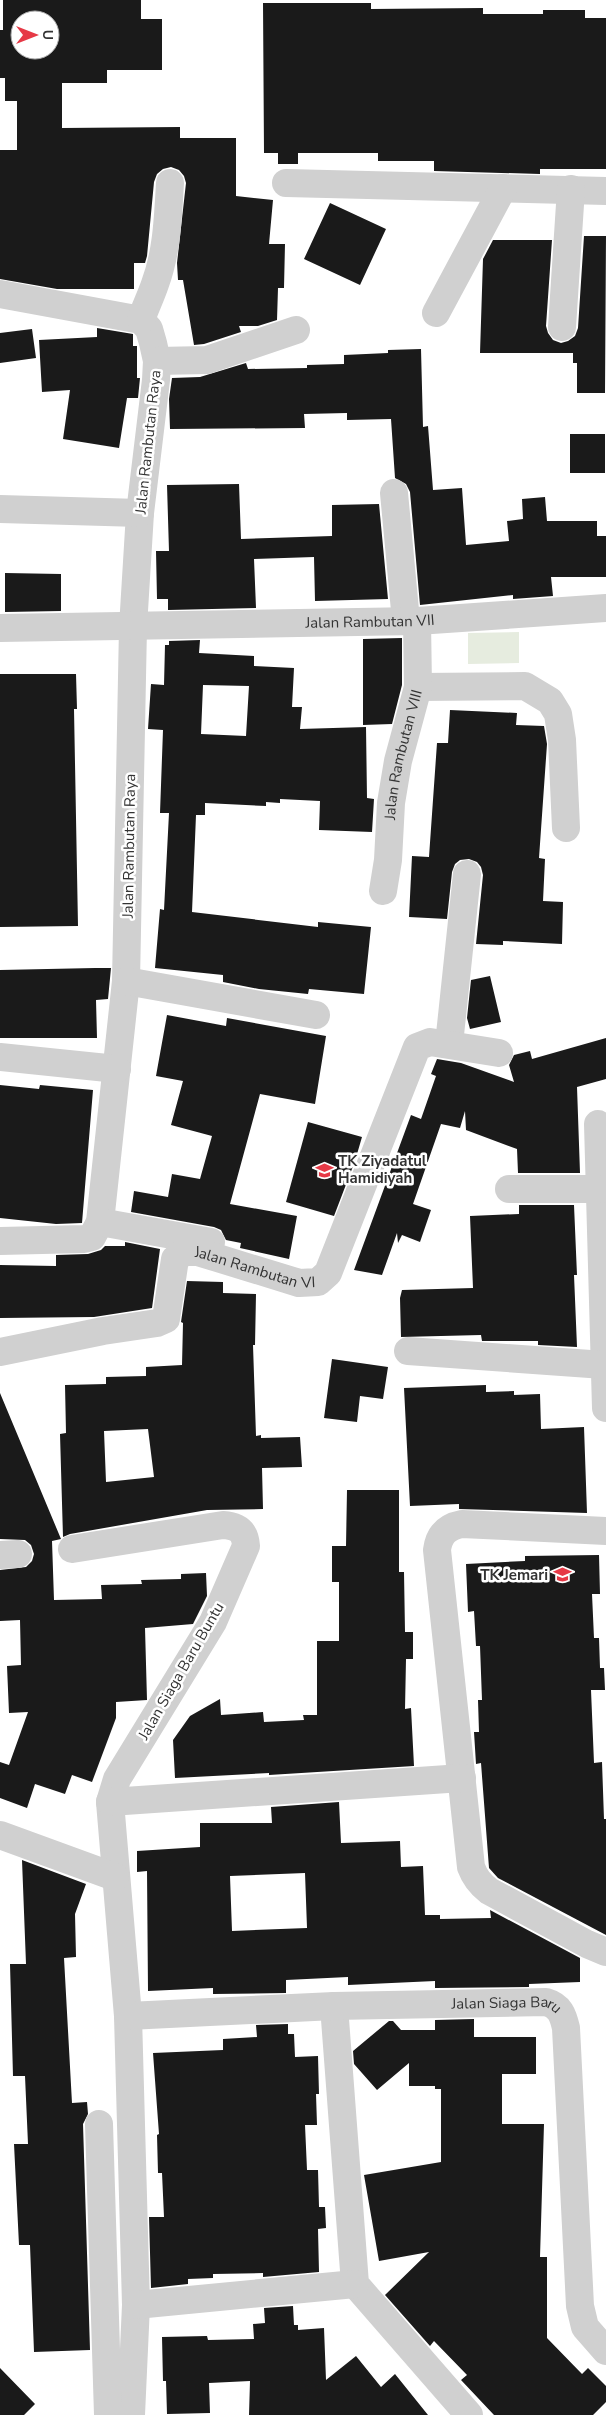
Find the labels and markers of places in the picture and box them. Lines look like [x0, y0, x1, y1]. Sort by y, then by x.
place label: TK Ziyadatul Hamidiyah [338, 1151, 427, 1188]
school or university icon: TK Ziyadatul Hamidiyah [314, 1160, 334, 1180]
place label: TK Jemari [480, 1565, 548, 1585]
school or university icon: TK Jemari [552, 1565, 572, 1585]

